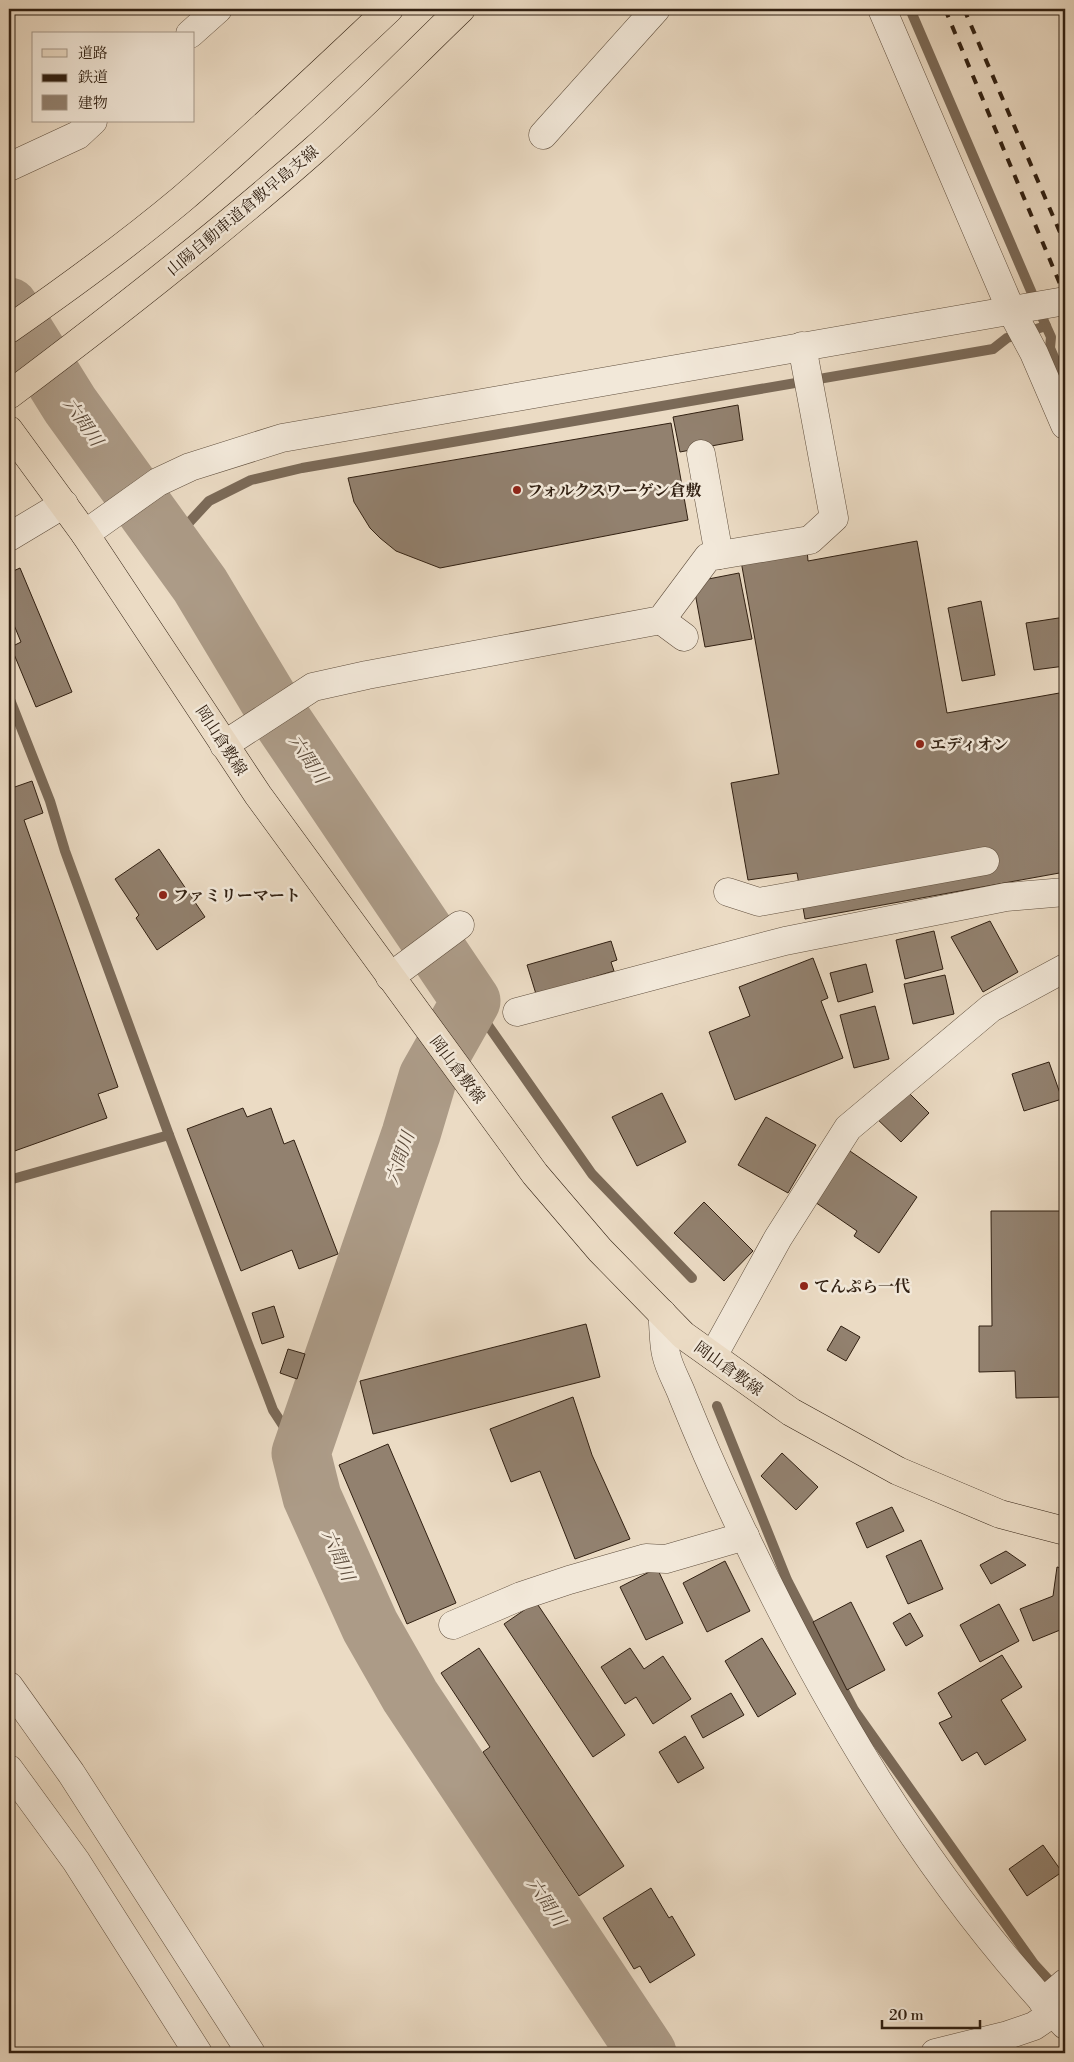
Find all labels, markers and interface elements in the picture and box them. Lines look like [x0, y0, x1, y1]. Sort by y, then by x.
legend [32, 32, 195, 122]
text: 道路 [78, 44, 108, 63]
text: 鉄道 [78, 68, 108, 87]
text: 建物 [78, 94, 108, 113]
street label: 山陽自動車道倉敷早島支線 [163, 141, 323, 280]
water label: 六間川 [58, 394, 109, 453]
place label: フォルクスワーゲン倉敷 [527, 481, 701, 501]
marker: フォルクスワーゲン倉敷 [511, 484, 523, 496]
street label: 岡山倉敷線 [191, 702, 251, 780]
water label: 六間川 [283, 730, 333, 790]
place label: エディオン [930, 735, 1009, 755]
marker: エディオン [914, 738, 926, 750]
place label: ファミリーマート [173, 886, 301, 906]
marker: ファミリーマート [157, 889, 169, 901]
street label: 岡山倉敷線 [425, 1032, 489, 1108]
water label: 六間川 [381, 1127, 421, 1187]
place label: てんぷら一代 [814, 1277, 910, 1297]
marker: てんぷら一代 [798, 1280, 810, 1292]
street label: 岡山倉敷線 [690, 1337, 767, 1400]
water label: 六間川 [316, 1526, 360, 1586]
water label: 六間川 [521, 1873, 571, 1933]
scale bar [882, 1997, 979, 2029]
text: 20 m [889, 2006, 924, 2025]

